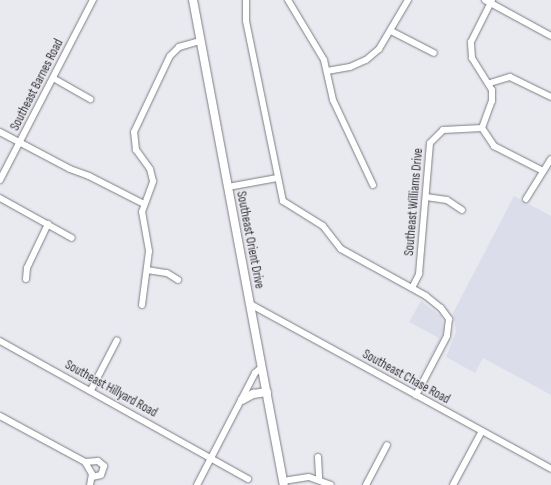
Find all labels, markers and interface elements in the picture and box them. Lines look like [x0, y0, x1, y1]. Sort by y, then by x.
street label: Southeast Barnes Road [7, 37, 67, 133]
street label: Southeast Williams Drive [402, 148, 426, 256]
street label: Southeast Orient Drive [233, 190, 267, 290]
street label: Southeast Chase Road [360, 347, 452, 407]
street label: Southeast Hillyard Road [62, 357, 160, 421]

